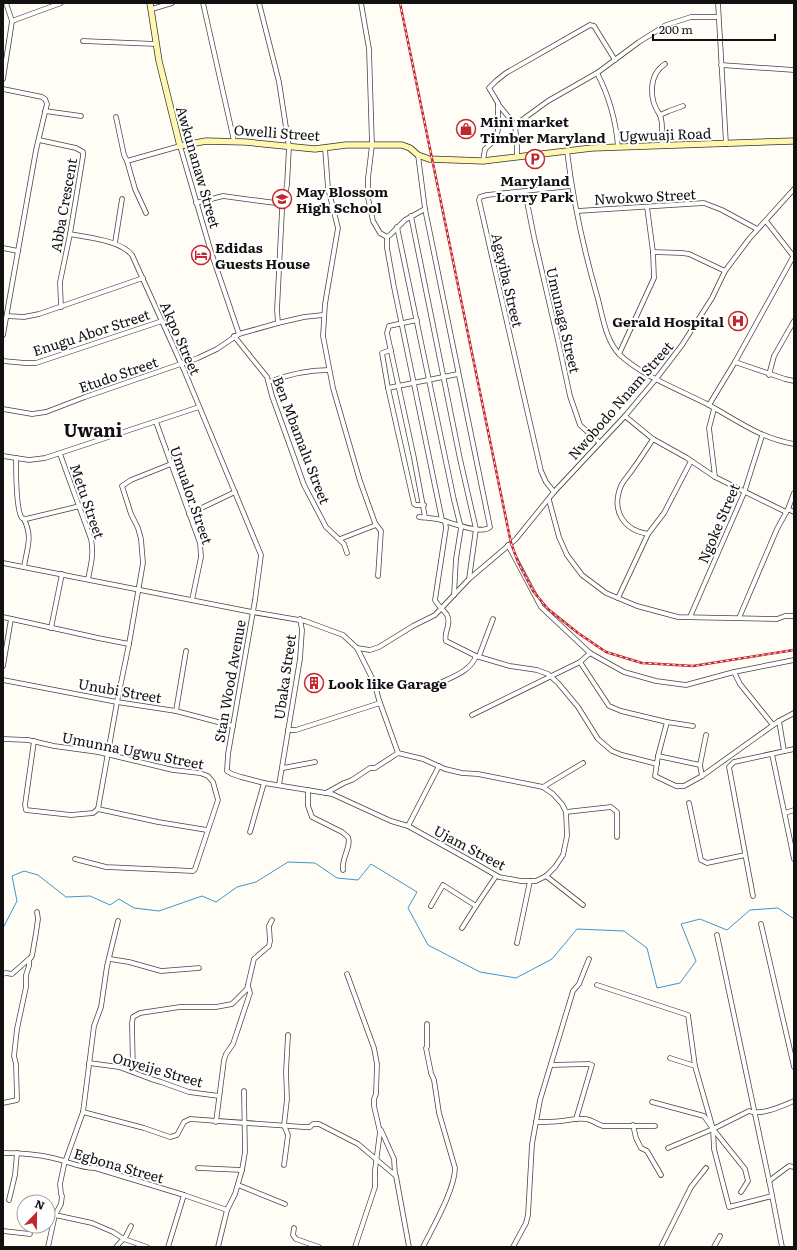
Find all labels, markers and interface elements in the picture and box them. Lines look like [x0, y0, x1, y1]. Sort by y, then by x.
scale bar [653, 16, 775, 42]
text: 200 m [659, 20, 693, 38]
street label: Awkunanaw Street [172, 104, 226, 231]
place label: Mini market Timber Maryland [480, 111, 606, 147]
shop icon: Mini market Timber Maryland [455, 118, 477, 140]
street label: Owelli Street [233, 119, 321, 145]
street label: Ugwuaji Road [618, 122, 712, 146]
parking icon: Maryland Lorry Park [524, 148, 546, 170]
street label: Abba Crescent [45, 156, 81, 254]
place label: Maryland Lorry Park [496, 170, 575, 206]
place label: May Blossom High School [296, 181, 388, 217]
street label: Nwokwo Street [594, 183, 697, 209]
school or university icon: May Blossom High School [271, 188, 293, 210]
street label: Agayiba Street [487, 231, 529, 329]
place label: Edidas Guests House [215, 237, 310, 273]
hotel icon: Edidas Guests House [190, 244, 212, 266]
street label: Umunaga Street [542, 265, 586, 375]
street label: Akpo Street [156, 298, 206, 378]
street label: Enugu Abor Street [30, 303, 153, 360]
hospital icon: Gerald Hospital [727, 310, 749, 332]
place label: Gerald Hospital [612, 311, 724, 331]
street label: Nwobodo Nnam Street [563, 336, 677, 464]
street label: Etudo Street [76, 351, 161, 397]
street label: Ben Mbamalu Street [268, 373, 336, 507]
district label: Uwani [64, 416, 123, 443]
street label: Umualor Street [166, 443, 218, 547]
street label: Metu Street [66, 461, 110, 541]
street label: Ngoke Street [692, 480, 744, 566]
street label: Stan Wood Avenue [208, 618, 250, 744]
street label: Ubaka Street [268, 633, 300, 721]
building icon: Look like Garage [303, 672, 325, 694]
street label: Unubi Street [77, 673, 164, 707]
place label: Look like Garage [328, 673, 447, 693]
street label: Umunna Ugwu Street [60, 726, 206, 774]
street label: Ujam Street [430, 820, 510, 875]
street label: Onyeije Street [110, 1047, 206, 1092]
street label: Egbona Street [72, 1143, 167, 1187]
north arrow [16, 1194, 56, 1234]
text: N [33, 1195, 47, 1213]

